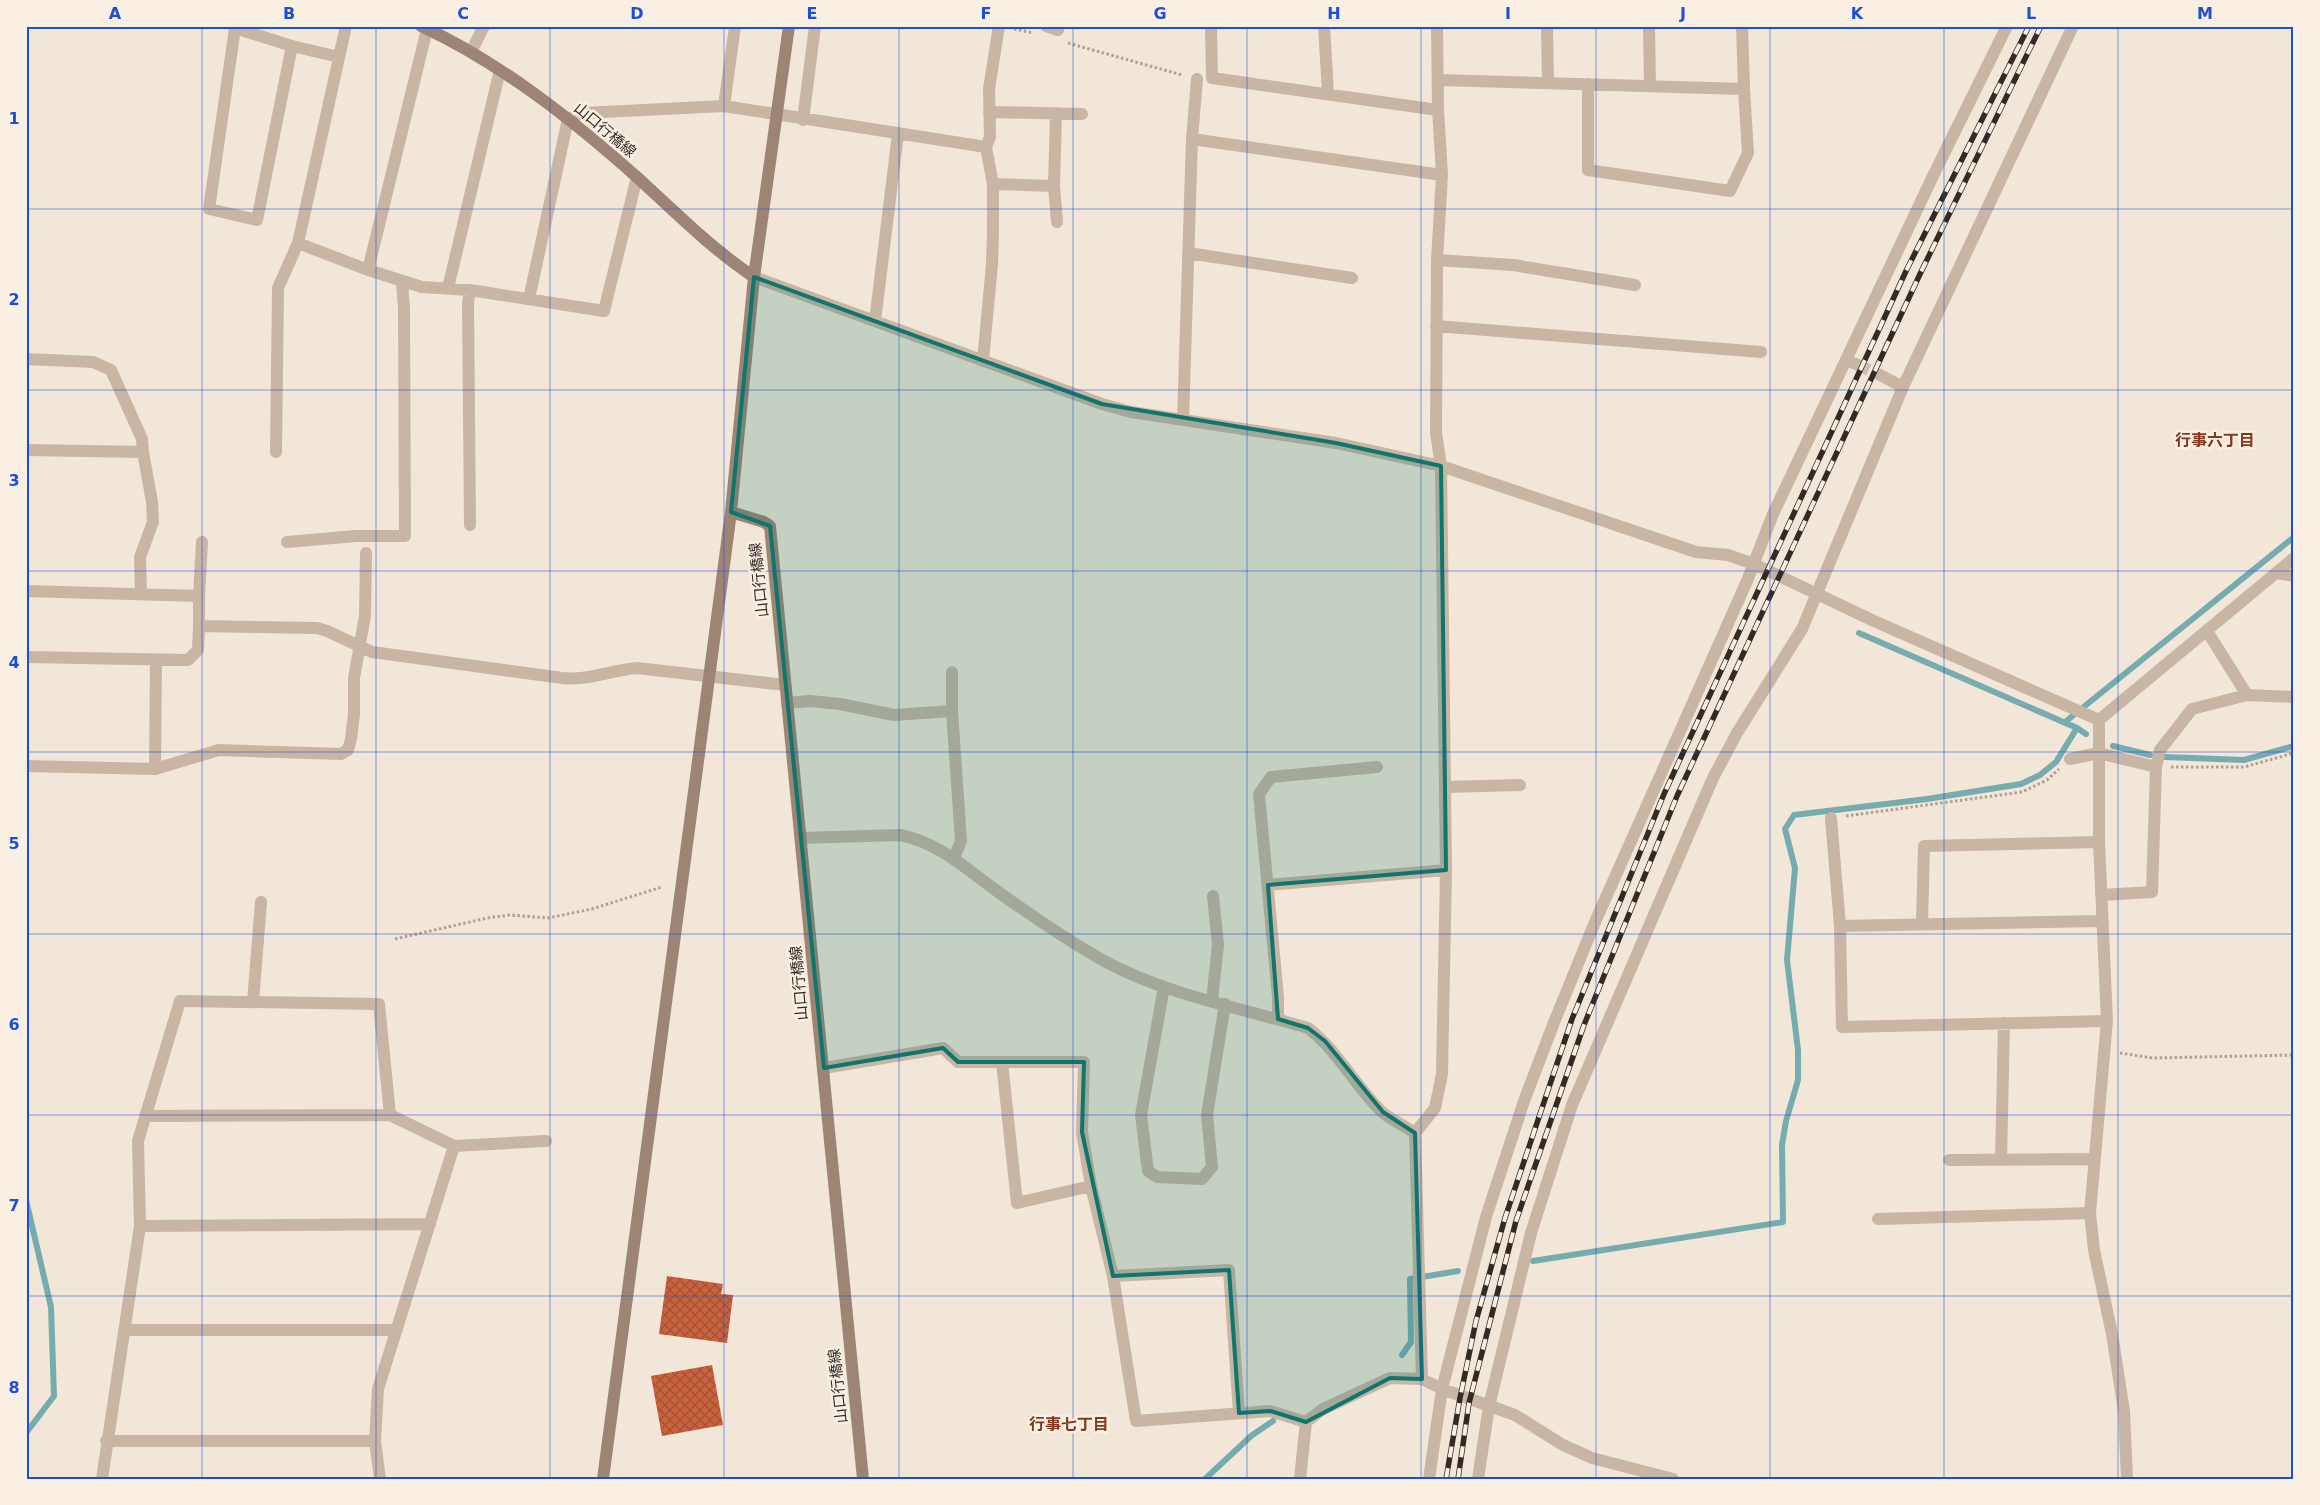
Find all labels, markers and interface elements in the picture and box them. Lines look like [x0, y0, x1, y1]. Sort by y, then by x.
text: A [109, 4, 122, 23]
text: B [283, 4, 295, 23]
text: C [457, 4, 469, 23]
text: D [630, 4, 644, 23]
text: E [807, 4, 817, 23]
text: F [981, 4, 991, 23]
text: G [1153, 4, 1167, 23]
text: H [1327, 4, 1341, 23]
text: I [1505, 4, 1511, 23]
text: J [1679, 4, 1686, 23]
text: K [1851, 4, 1864, 23]
text: L [2026, 4, 2036, 23]
text: M [2197, 4, 2213, 23]
street label: 山口行橋線 [570, 99, 640, 161]
text: 1 [8, 109, 20, 128]
text: 2 [8, 290, 20, 309]
district label: 行事六丁目 [2175, 431, 2255, 450]
text: 3 [8, 471, 20, 490]
street label: 山口行橋線 [746, 542, 772, 618]
text: 4 [8, 653, 20, 672]
text: 5 [8, 834, 20, 853]
street label: 山口行橋線 [787, 945, 811, 1021]
text: 6 [8, 1015, 20, 1034]
text: 7 [8, 1196, 20, 1215]
street label: 山口行橋線 [825, 1348, 851, 1424]
text: 8 [8, 1378, 20, 1397]
district label: 行事七丁目 [1029, 1415, 1109, 1434]

